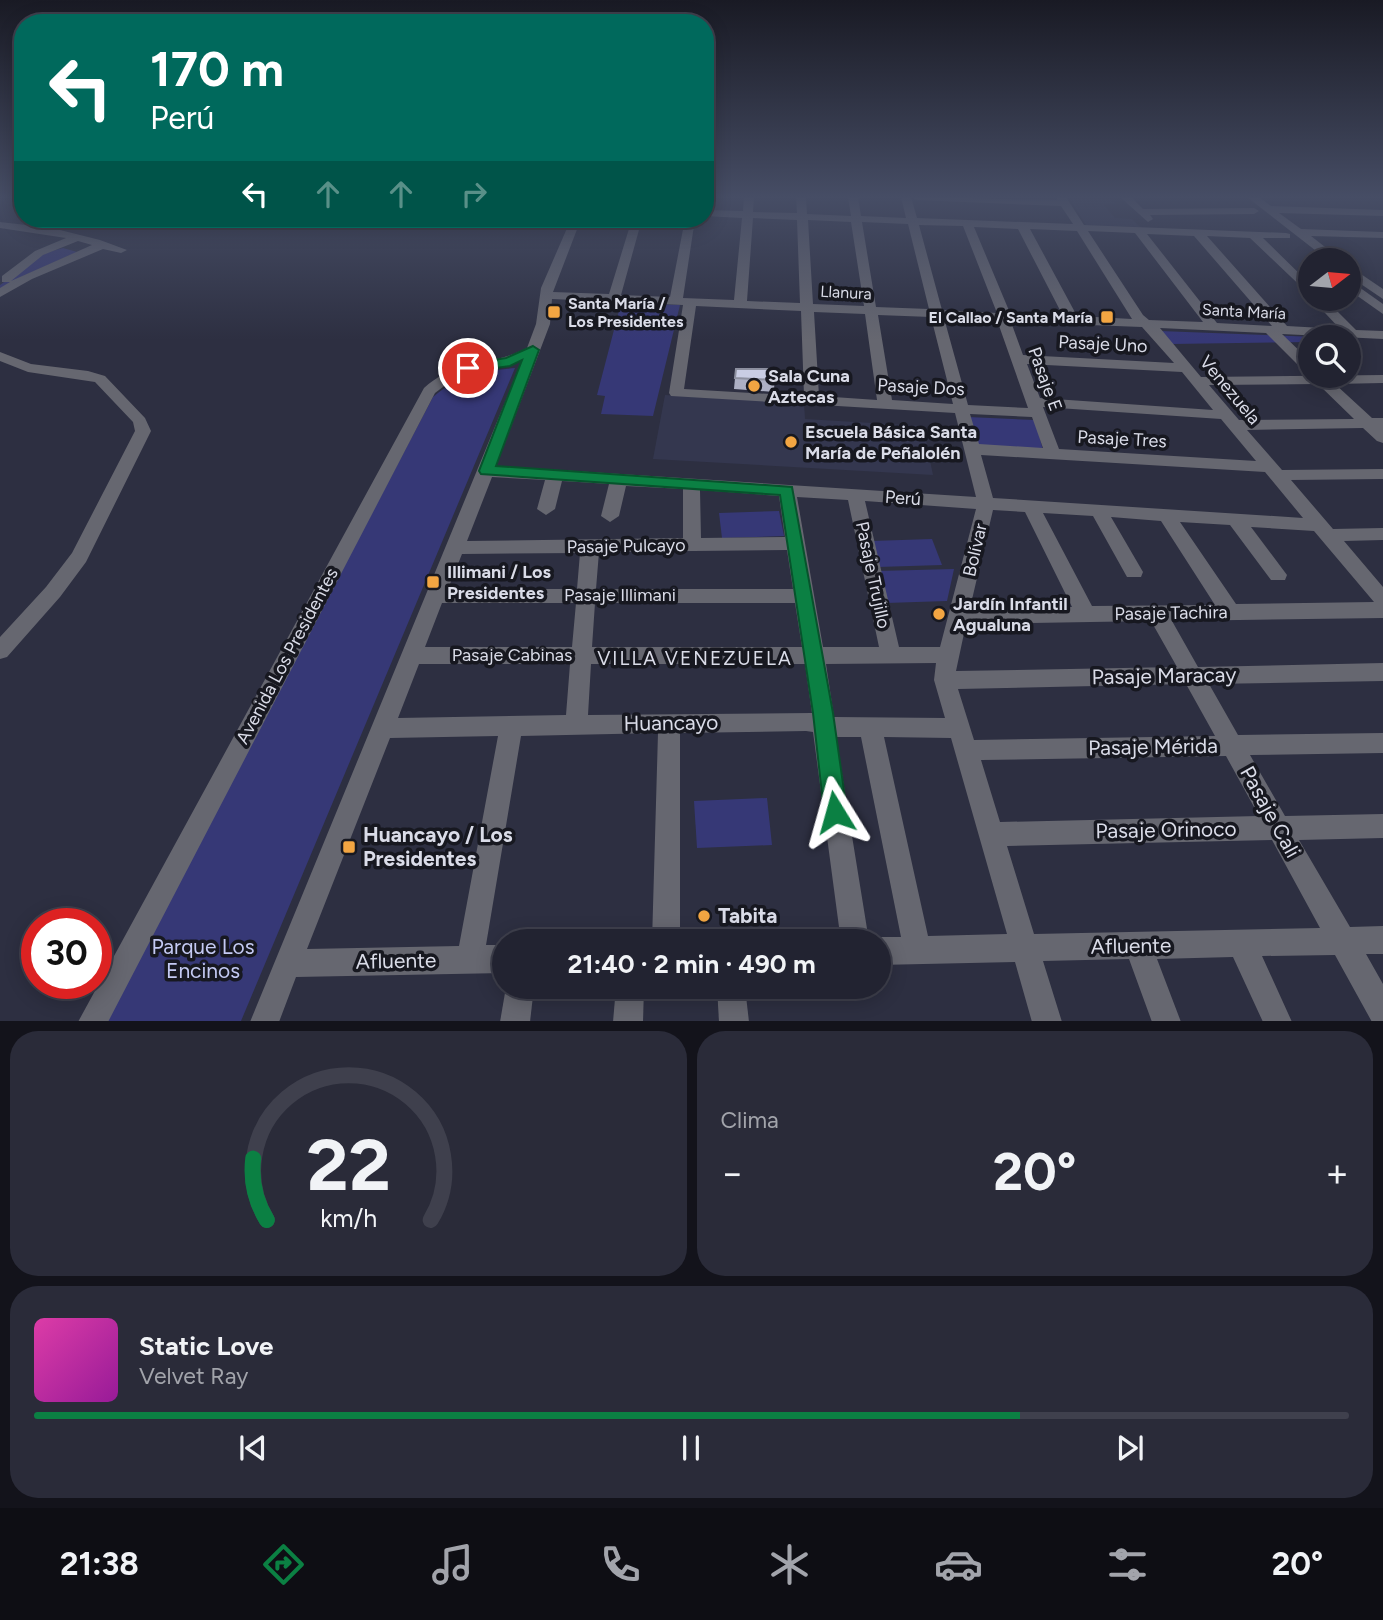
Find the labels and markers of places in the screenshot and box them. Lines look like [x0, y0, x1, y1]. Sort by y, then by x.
place label: Santa María / Los Presidentes [568, 294, 684, 331]
marker: Santa María / Los Presidentes [546, 304, 562, 320]
place label: El Callao / Santa María [929, 308, 1093, 327]
marker: El Callao / Santa María [1099, 309, 1115, 325]
pin [438, 338, 498, 398]
place label: Sala Cuna Aztecas [768, 365, 850, 408]
marker: Sala Cuna Aztecas [746, 378, 762, 394]
place label: Escuela Básica Santa María de Peñalolén [805, 421, 977, 464]
marker: Escuela Básica Santa María de Peñalolén [783, 434, 799, 450]
place label: Illimani / Los Presidentes [447, 561, 551, 604]
marker: Illimani / Los Presidentes [425, 574, 441, 590]
place label: Jardín Infantil Agualuna [953, 593, 1068, 636]
marker: Jardín Infantil Agualuna [931, 606, 947, 622]
place label: Huancayo / Los Presidentes [363, 822, 513, 871]
marker: Huancayo / Los Presidentes [341, 839, 357, 855]
place label: Tabita [718, 903, 778, 928]
marker: Tabita [696, 908, 712, 924]

